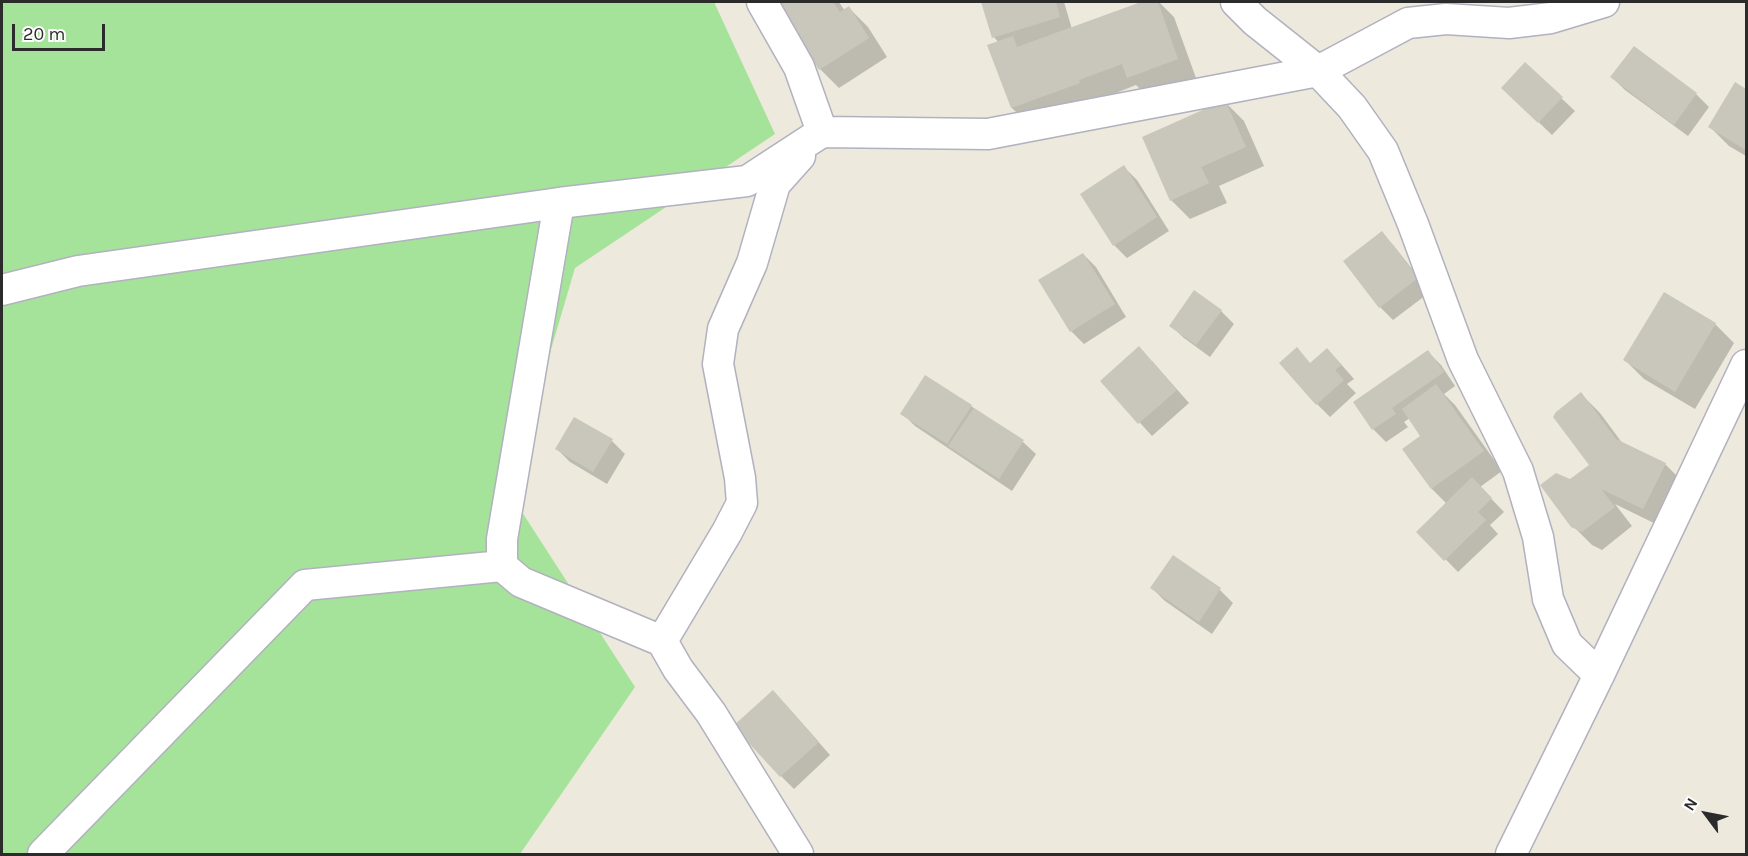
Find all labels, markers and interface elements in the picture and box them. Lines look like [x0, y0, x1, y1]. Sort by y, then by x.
scale bar [15, 12, 108, 50]
text: 20 m [23, 23, 65, 45]
north arrow [1676, 784, 1736, 844]
text: N [1679, 794, 1701, 814]

